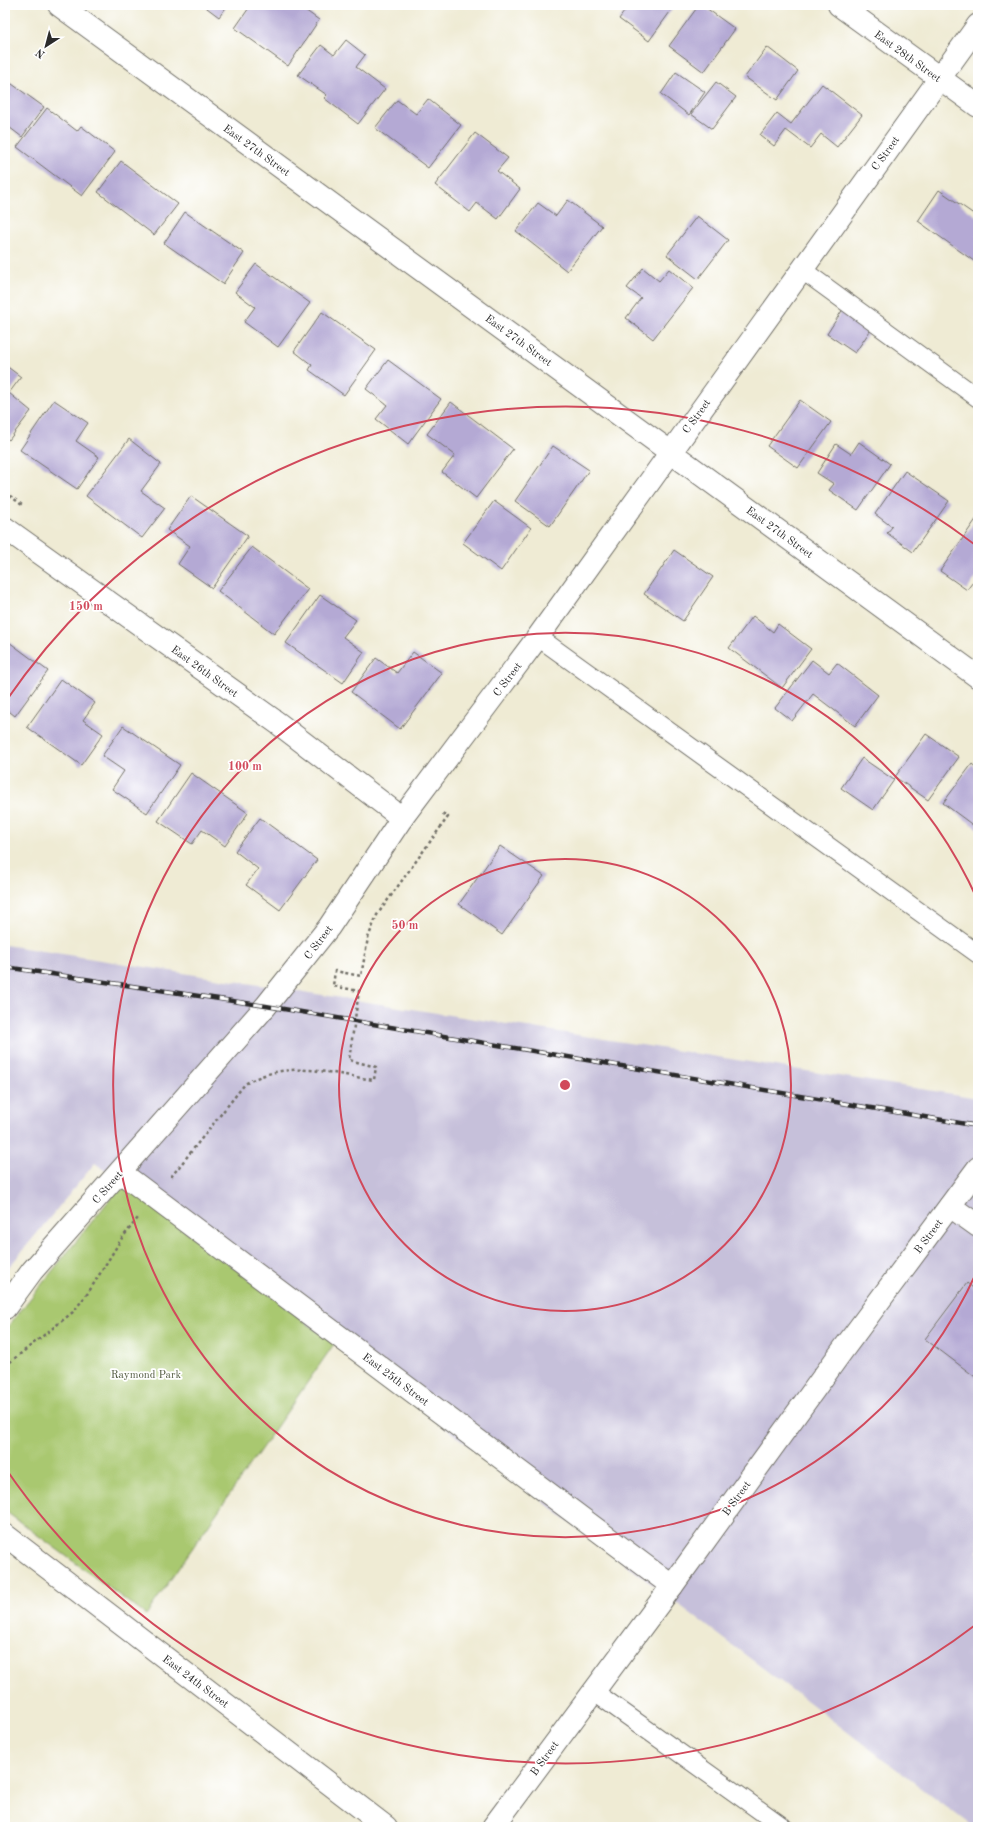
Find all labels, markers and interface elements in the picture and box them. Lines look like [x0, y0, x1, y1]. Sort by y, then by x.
north arrow [26, 26, 66, 66]
street label: East 28th Street [872, 29, 943, 85]
text: N [34, 46, 48, 60]
street label: East 27th Street [221, 123, 292, 179]
street label: C Street [870, 135, 902, 173]
street label: East 27th Street [483, 313, 554, 369]
street label: C Street [681, 398, 713, 436]
street label: East 27th Street [744, 505, 815, 561]
text: 150 m [69, 600, 103, 613]
street label: East 26th Street [169, 644, 240, 700]
street label: C Street [492, 661, 525, 699]
text: 100 m [228, 761, 262, 773]
text: 50 m [392, 919, 419, 932]
street label: C Street [303, 924, 336, 962]
centre of rings [558, 1078, 572, 1092]
street label: C Street [91, 1169, 125, 1207]
street label: B Street [913, 1218, 946, 1256]
street label: East 25th Street [360, 1352, 430, 1409]
park label: Raymond Park [111, 1370, 182, 1381]
street label: B Street [721, 1479, 753, 1518]
street label: East 24th Street [160, 1654, 230, 1711]
street label: B Street [529, 1739, 561, 1778]

